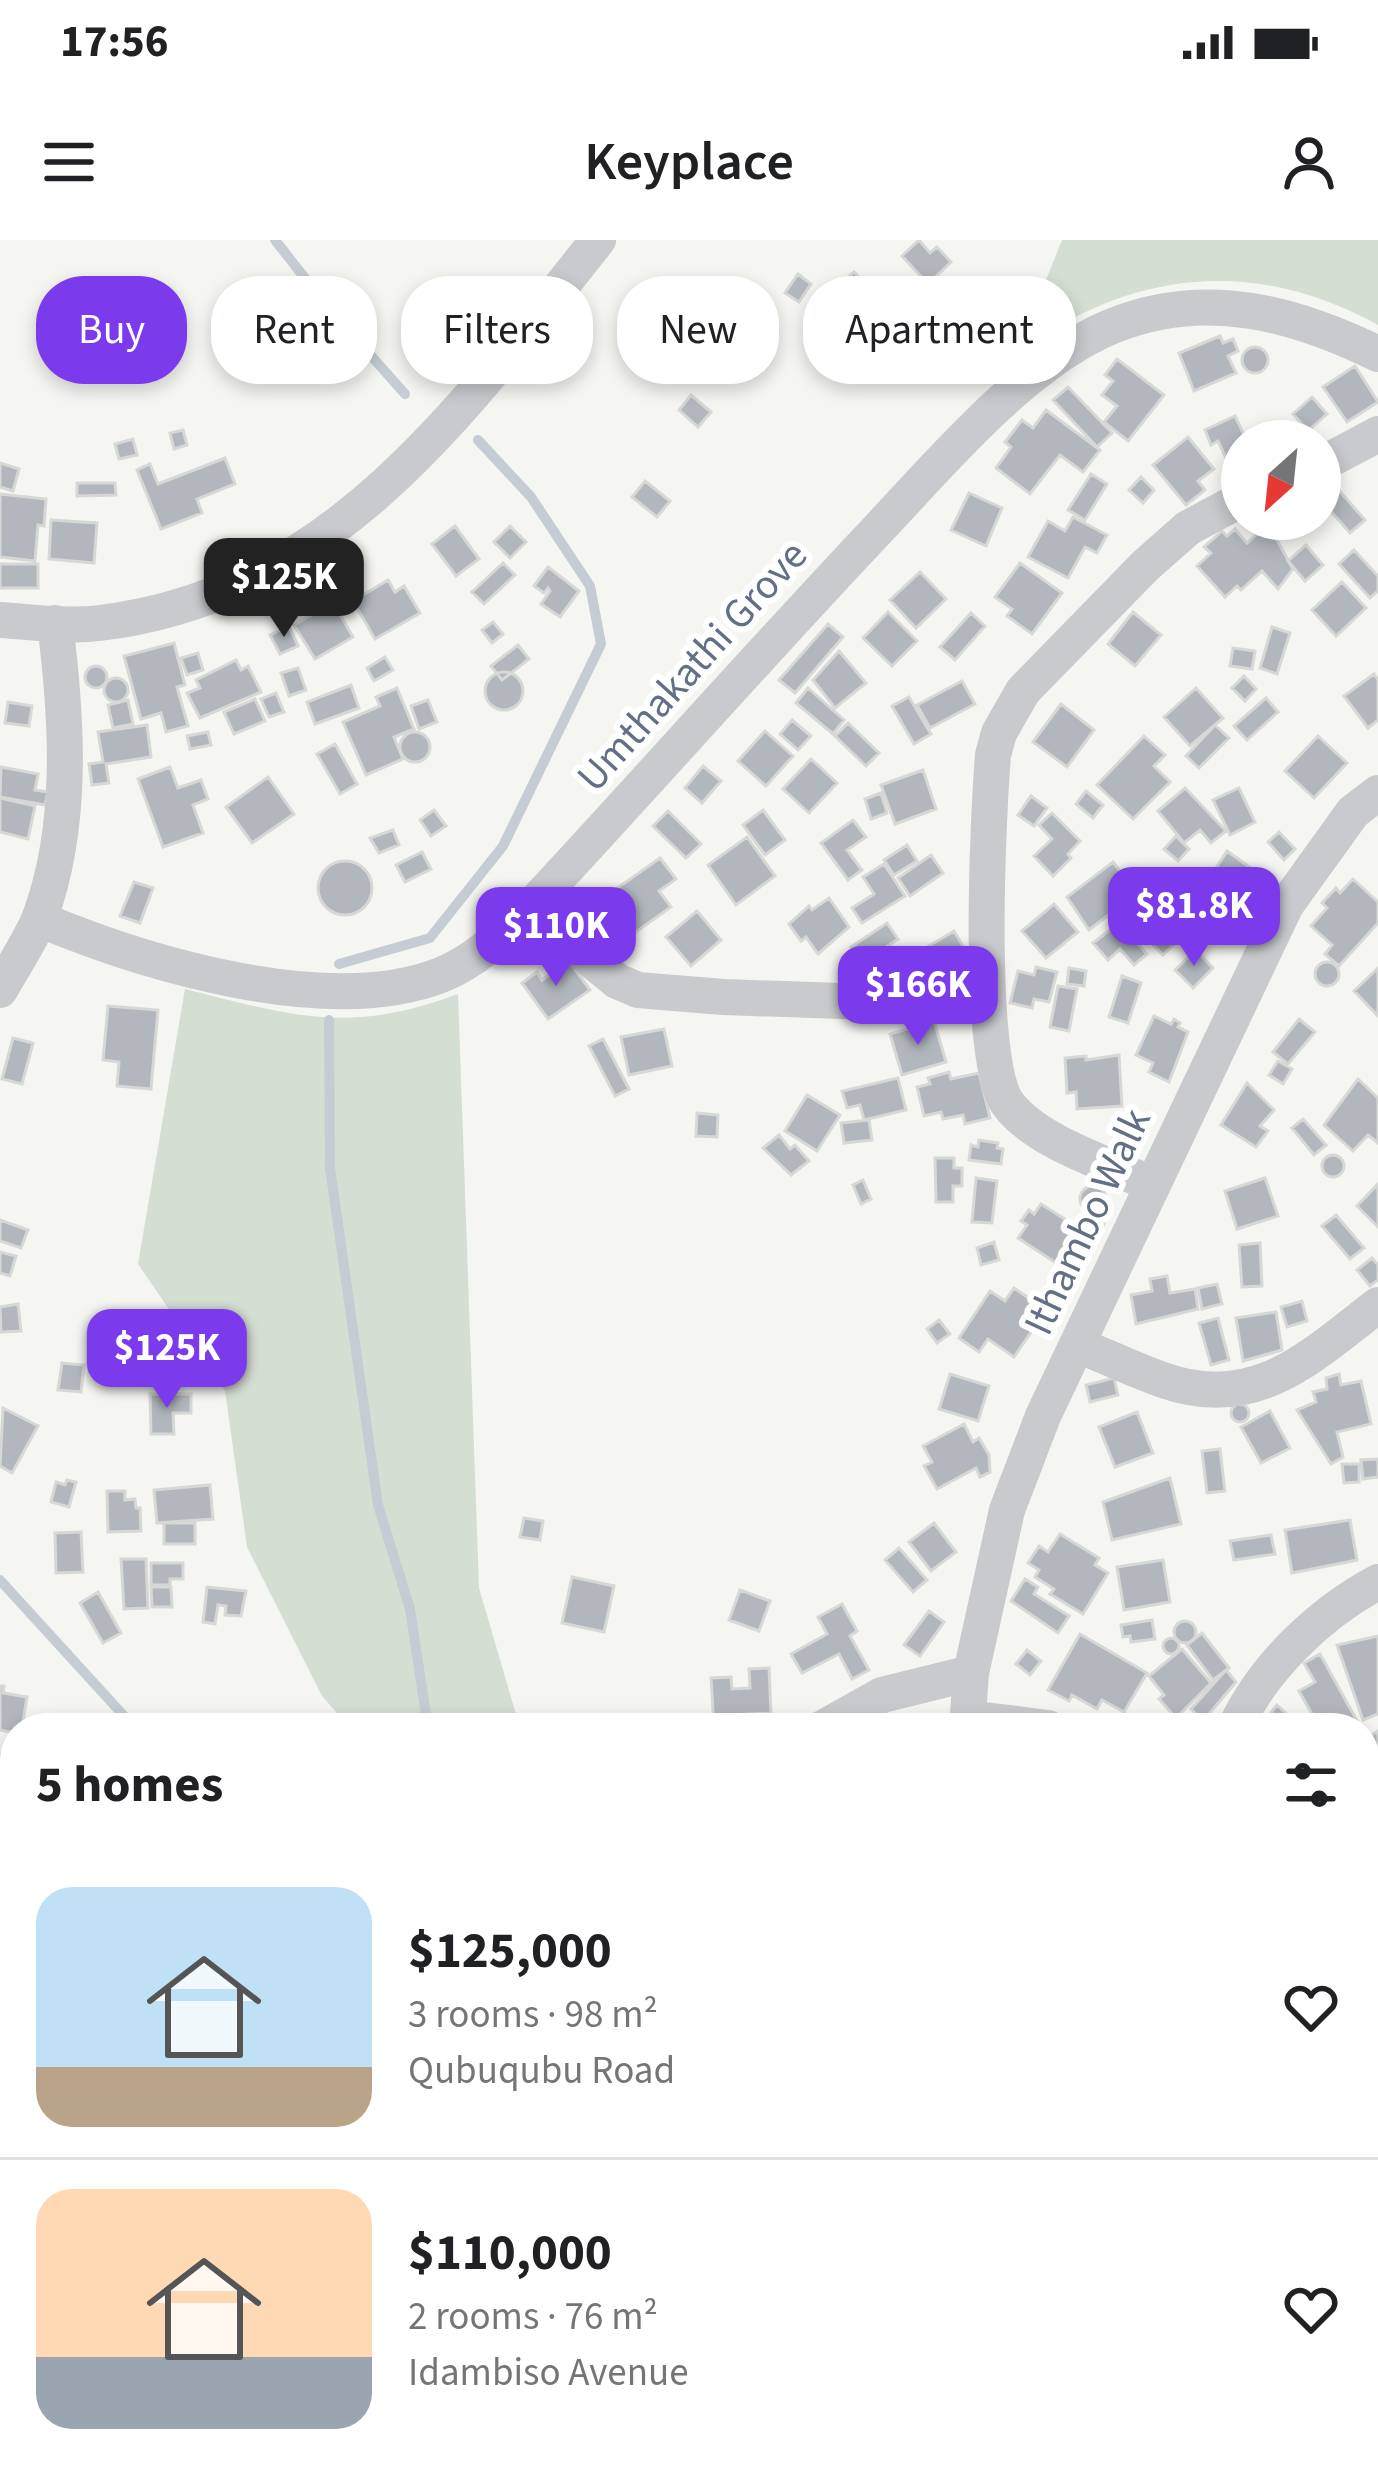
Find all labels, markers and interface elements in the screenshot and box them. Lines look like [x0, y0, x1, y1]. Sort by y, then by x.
text: 17:56 [60, 10, 169, 74]
text: Keyplace [584, 124, 794, 201]
icon: menu [36, 129, 102, 195]
icon: person [1276, 129, 1342, 195]
chip: Buy [36, 276, 187, 384]
chip: Rent [211, 276, 377, 384]
chip: Filters [401, 276, 593, 384]
chip: New [617, 276, 779, 384]
chip: Apartment [803, 276, 1076, 384]
north arrow [1221, 420, 1341, 540]
map controls [1221, 420, 1341, 540]
street label: Umthakathi Grove [563, 527, 822, 805]
pin: $125K [200, 538, 368, 640]
text: $125K [231, 549, 337, 605]
pin: $81.8K [1096, 867, 1292, 969]
text: $81.8K [1135, 878, 1253, 934]
pin: $110K [472, 887, 640, 989]
text: $110K [503, 898, 609, 954]
pin: $166K [834, 946, 1002, 1048]
text: $166K [865, 957, 971, 1013]
street label: Ithambo Walk [1009, 1099, 1167, 1345]
pin: $125K [83, 1309, 251, 1411]
text: $125K [114, 1320, 220, 1376]
text: 5 homes [36, 1749, 223, 1821]
icon: filters [1278, 1752, 1344, 1818]
text: $125,000 [408, 1915, 612, 1987]
icon: home [132, 1935, 276, 2079]
icon: heart [1278, 1974, 1344, 2040]
text: 3 rooms · 98 m² [408, 1987, 658, 2043]
text: Qubuqubu Road [408, 2043, 675, 2099]
text: $110,000 [408, 2217, 612, 2289]
icon: home [132, 2237, 276, 2381]
icon: heart [1278, 2276, 1344, 2342]
text: 2 rooms · 76 m² [408, 2289, 658, 2345]
text: Idambiso Avenue [408, 2345, 689, 2401]

